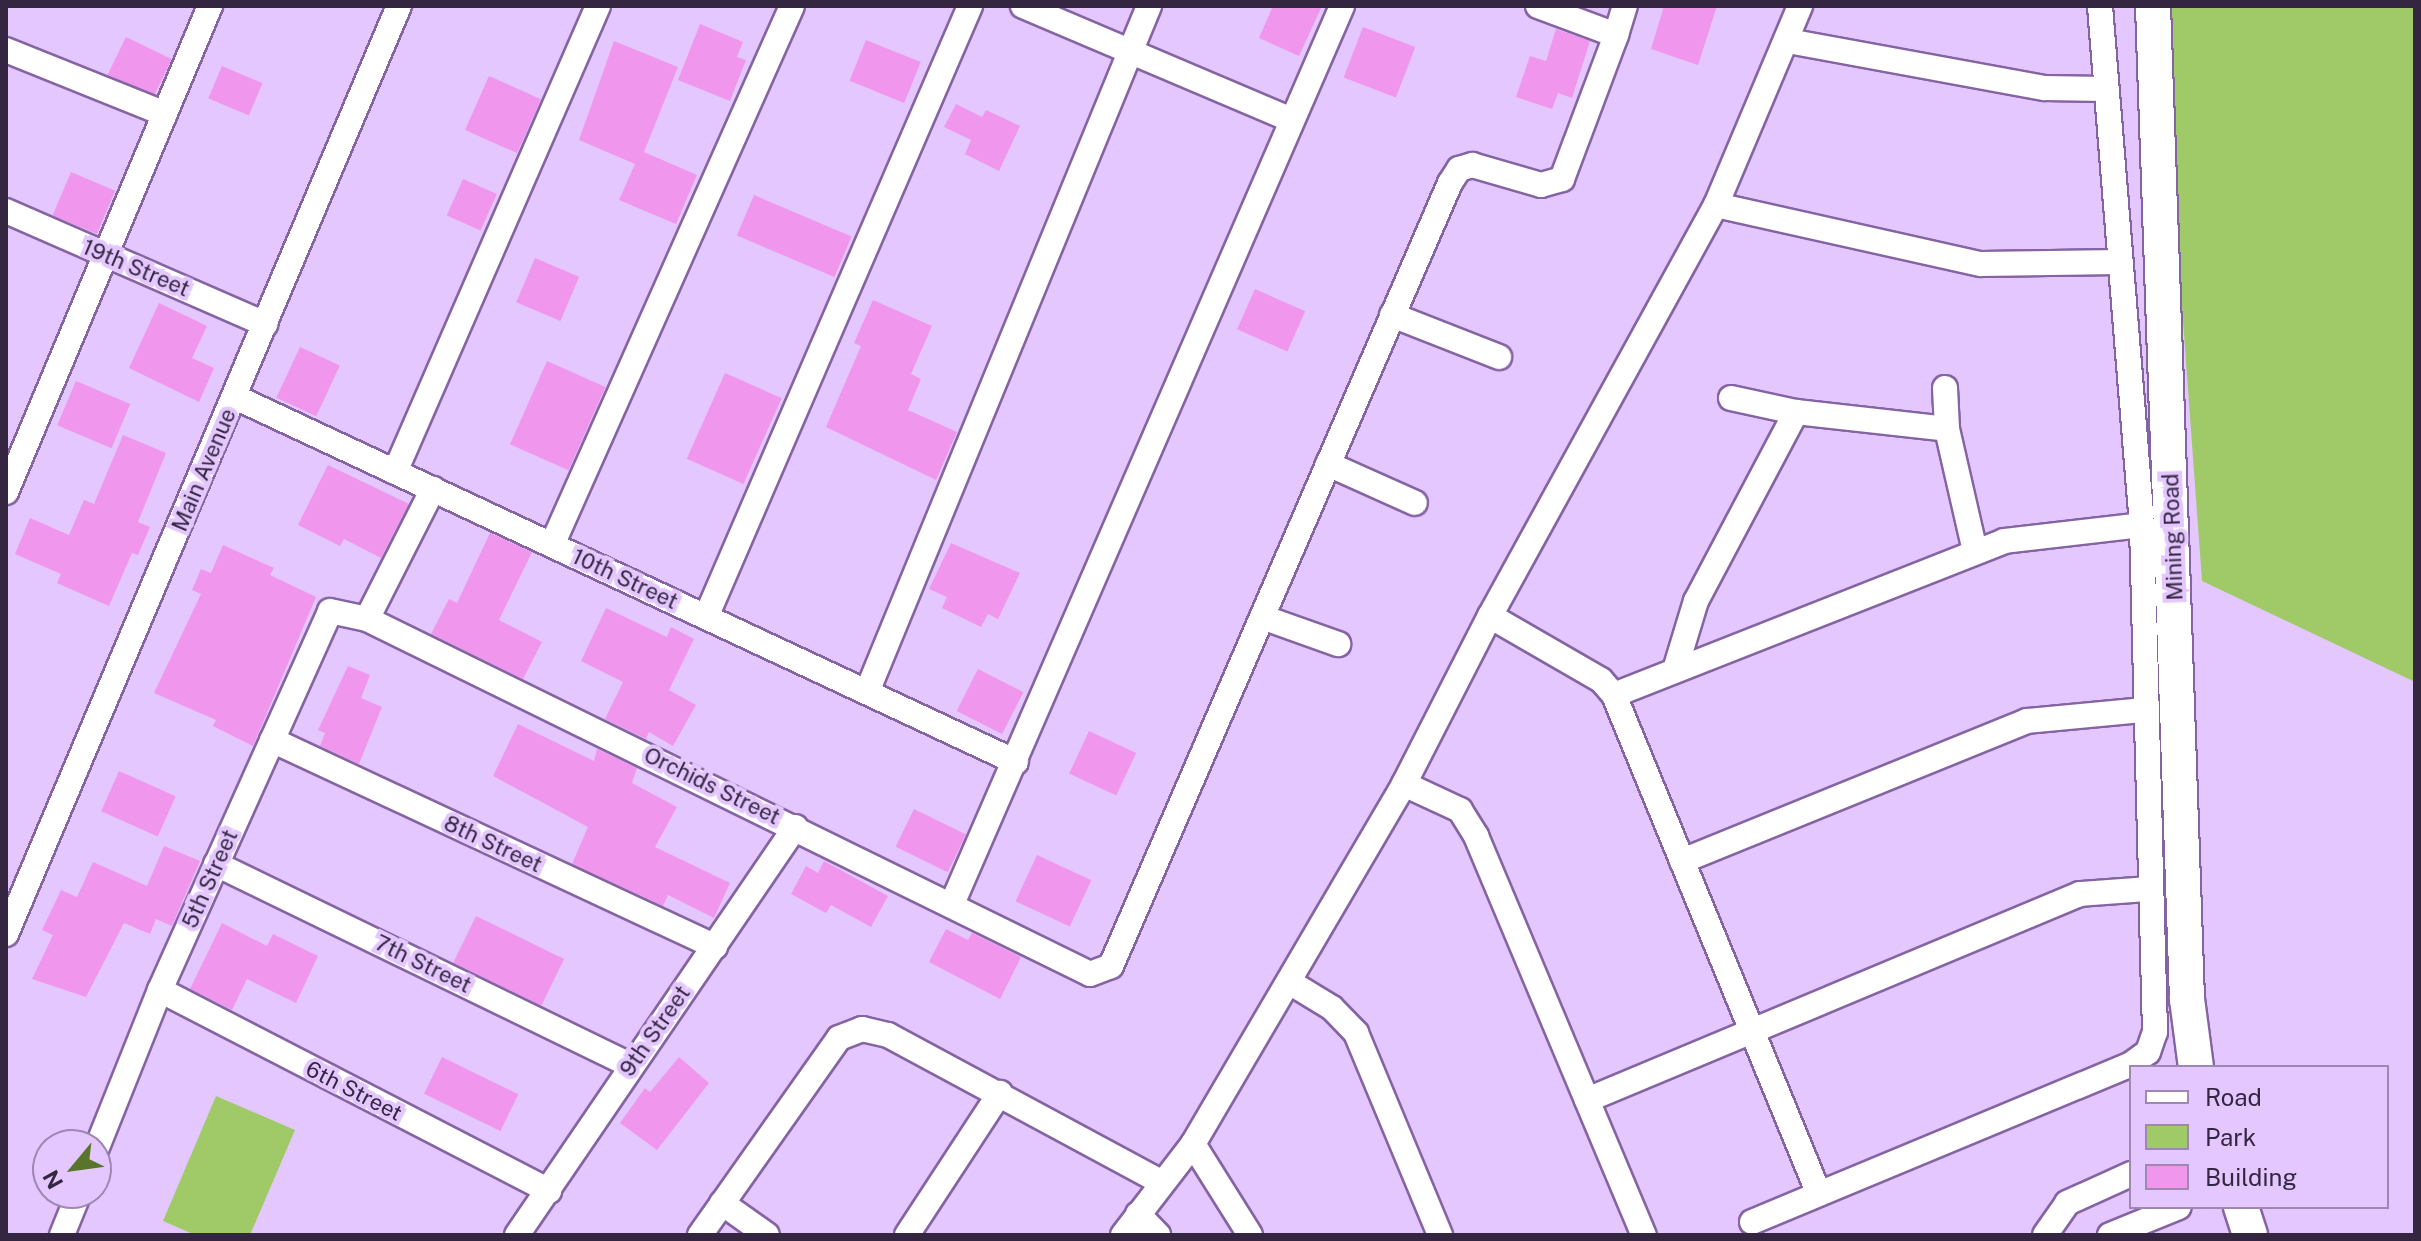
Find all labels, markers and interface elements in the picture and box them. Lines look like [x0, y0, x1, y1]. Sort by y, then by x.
street label: 19th Street [79, 234, 193, 302]
street label: Main Avenue [166, 405, 242, 535]
street label: Mining Road [2158, 473, 2188, 601]
street label: 10th Street [568, 543, 682, 615]
street label: Orchids Street [640, 742, 784, 830]
street label: 8th Street [440, 810, 546, 878]
street label: 5th Street [177, 826, 243, 932]
street label: 7th Street [370, 929, 476, 999]
street label: 9th Street [614, 981, 696, 1081]
street label: 6th Street [301, 1056, 407, 1126]
legend [2129, 1065, 2389, 1209]
text: Road [2205, 1083, 2262, 1111]
text: Park [2205, 1123, 2256, 1151]
north arrow [32, 1129, 112, 1209]
text: Building [2205, 1163, 2297, 1191]
text: N [37, 1166, 68, 1193]

